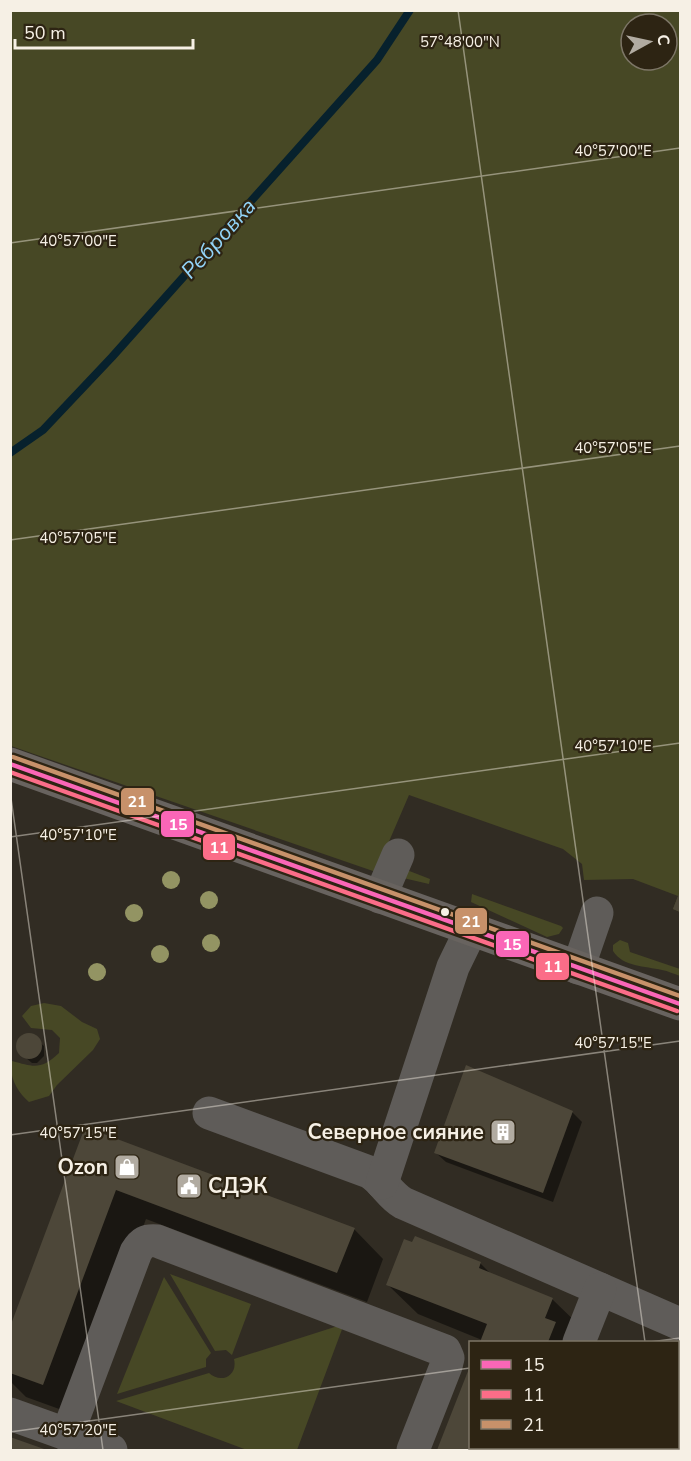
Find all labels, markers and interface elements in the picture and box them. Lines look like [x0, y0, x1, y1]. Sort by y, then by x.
scale bar [15, 12, 194, 50]
north arrow [619, 12, 679, 72]
text: 50 m [24, 21, 66, 45]
text: 57°48'00"N [420, 32, 500, 52]
text: С [651, 33, 675, 47]
text: 40°57'00"E [574, 141, 652, 161]
water label: Ребровка [175, 192, 263, 285]
text: 40°57'00"E [39, 231, 117, 251]
text: 40°57'05"E [574, 438, 652, 458]
text: 40°57'05"E [39, 528, 117, 548]
text: 40°57'10"E [574, 736, 652, 756]
line badge: 21 [120, 787, 155, 816]
text: 21 [127, 791, 147, 813]
line badge: 15 [160, 810, 195, 838]
text: 15 [168, 814, 188, 836]
text: 40°57'10"E [39, 825, 117, 845]
line badge: 11 [202, 833, 236, 861]
text: 11 [209, 837, 229, 859]
unlabelled marker [439, 906, 451, 918]
line badge: 21 [454, 907, 488, 935]
text: 21 [461, 911, 481, 933]
line badge: 15 [495, 930, 530, 958]
text: 15 [502, 934, 522, 956]
line badge: 11 [535, 952, 570, 981]
text: 11 [543, 956, 563, 978]
text: 40°57'15"E [574, 1033, 652, 1053]
building icon: Северное сияние [488, 1117, 518, 1147]
place label: Северное сияние [307, 1118, 484, 1146]
text: 40°57'15"E [39, 1123, 117, 1143]
shop icon: Ozon [112, 1152, 142, 1182]
place label: Ozon [57, 1153, 108, 1181]
public building icon: СДЭК [174, 1171, 204, 1201]
place label: СДЭК [208, 1172, 268, 1200]
legend [469, 1341, 679, 1449]
text: 15 [523, 1353, 545, 1377]
text: 11 [523, 1383, 545, 1407]
text: 21 [523, 1413, 545, 1437]
text: 40°57'20"E [39, 1420, 117, 1440]

